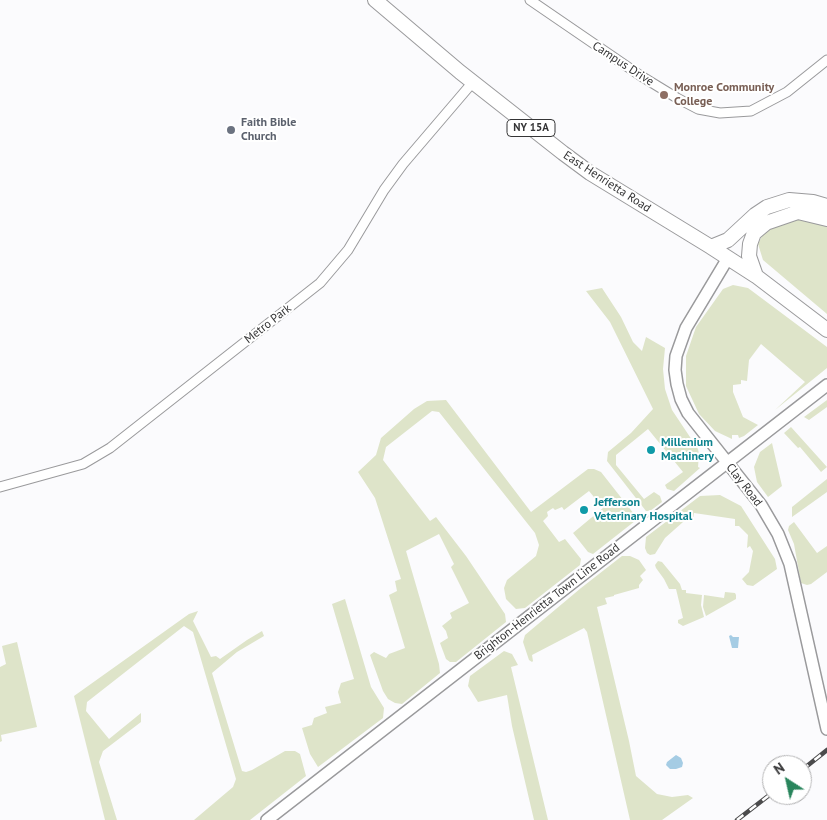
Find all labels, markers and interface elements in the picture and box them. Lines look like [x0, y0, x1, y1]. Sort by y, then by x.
street label: Campus Drive [590, 39, 656, 89]
place label: Monroe Community College [674, 81, 774, 109]
marker: Monroe Community College [658, 89, 670, 101]
place label: Faith Bible Church [241, 116, 296, 144]
road number: NY 15A [507, 120, 555, 136]
marker: Faith Bible Church [225, 124, 237, 136]
street label: East Henrietta Road [561, 148, 653, 216]
street label: Metro Park [242, 301, 294, 347]
place label: Millenium Machinery [661, 436, 714, 464]
marker: Millenium Machinery [645, 444, 657, 456]
street label: Clay Road [723, 461, 765, 509]
place label: Jefferson Veterinary Hospital [594, 496, 692, 524]
marker: Jefferson Veterinary Hospital [578, 504, 590, 516]
street label: Brighton-Henrietta Town Line Road [471, 541, 623, 663]
north arrow [762, 755, 812, 805]
text: N [770, 759, 788, 779]

